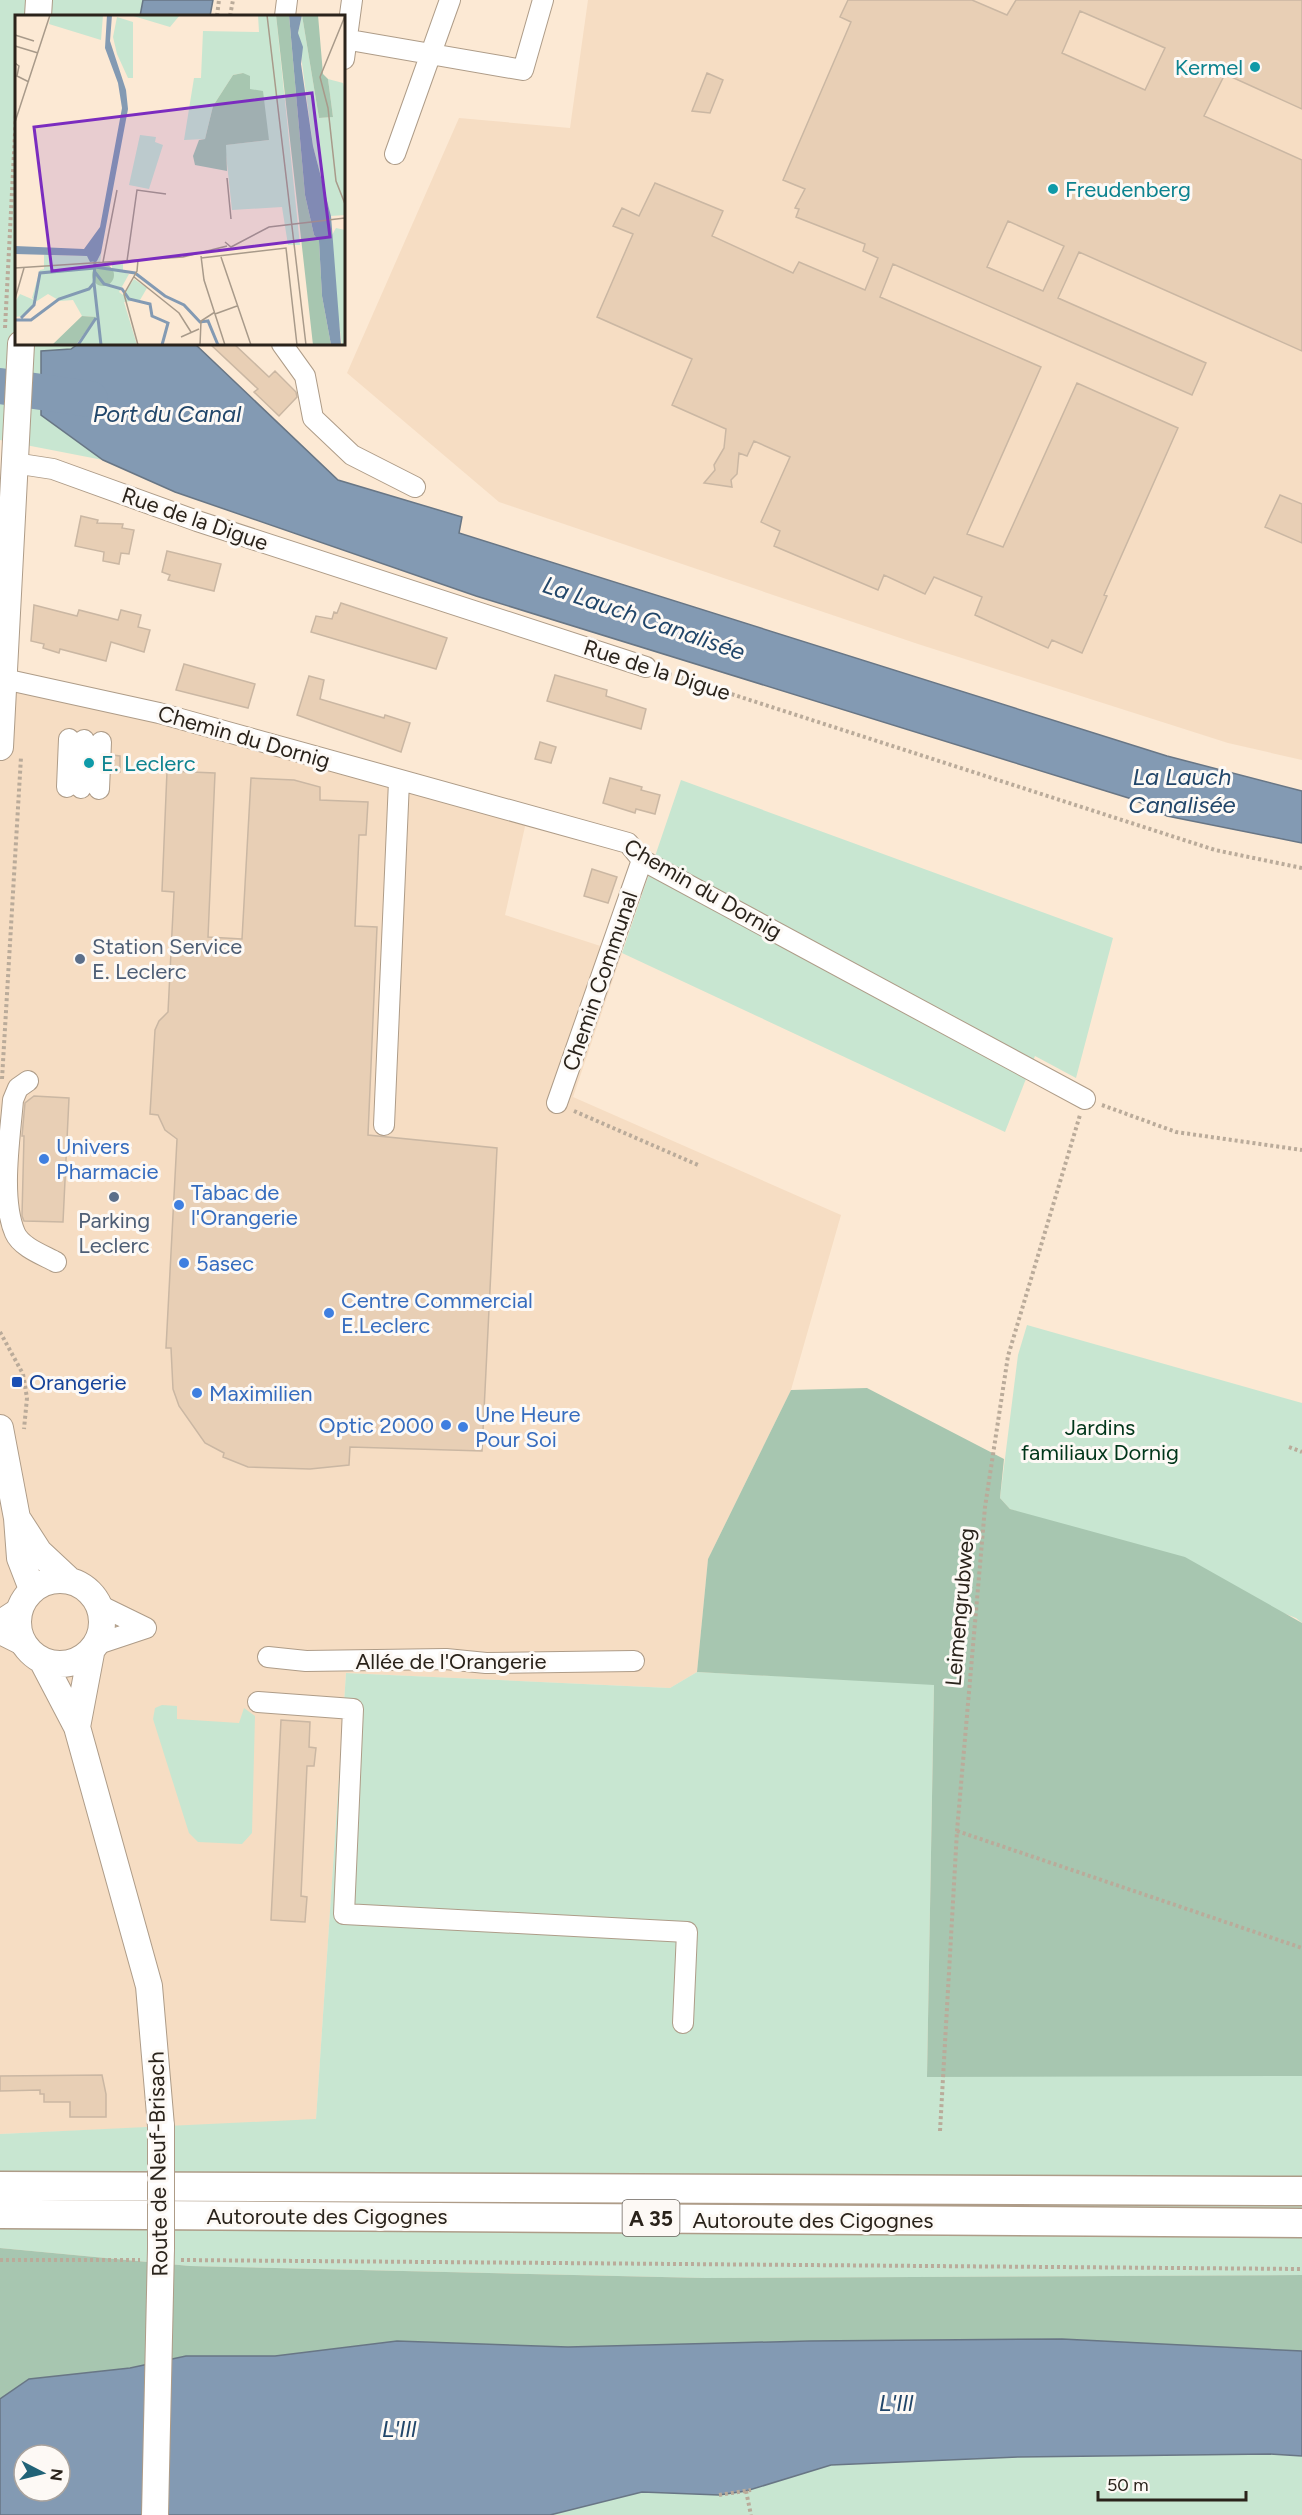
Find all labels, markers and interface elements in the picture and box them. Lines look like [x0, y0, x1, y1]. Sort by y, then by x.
inset map [15, 15, 345, 345]
place label: Kermel [1175, 54, 1243, 81]
marker: Kermel [1248, 60, 1262, 74]
place label: Freudenberg [1065, 176, 1191, 203]
marker: Freudenberg [1046, 182, 1060, 196]
water label: Port du Canal [93, 399, 242, 428]
street label: Rue de la Digue [118, 481, 272, 557]
water label: La Lauch Canalisée [539, 570, 749, 666]
street label: Rue de la Digue [580, 634, 734, 706]
street label: Chemin du Dornig [155, 700, 333, 774]
place label: E. Leclerc [101, 750, 196, 777]
marker: E. Leclerc [82, 756, 96, 770]
water label: La Lauch Canalisée [1128, 762, 1236, 819]
street label: Chemin du Dornig [619, 833, 787, 945]
street label: Chemin Communal [557, 888, 643, 1074]
place label: Station Service E. Leclerc [92, 933, 242, 985]
marker: Station Service E. Leclerc [73, 952, 87, 966]
place label: Univers Pharmacie [56, 1133, 159, 1185]
marker: Univers Pharmacie [37, 1152, 51, 1166]
place label: Tabac de l'Orangerie [191, 1179, 298, 1231]
marker: Parking Leclerc [107, 1190, 121, 1204]
marker: Tabac de l'Orangerie [172, 1198, 186, 1212]
place label: Parking Leclerc [78, 1207, 150, 1259]
place label: 5asec [196, 1250, 254, 1277]
marker: 5asec [177, 1256, 191, 1270]
place label: Centre Commercial E.Leclerc [341, 1287, 533, 1339]
marker: Centre Commercial E.Leclerc [322, 1306, 336, 1320]
place label: Orangerie [29, 1369, 126, 1396]
marker: Orangerie [10, 1375, 24, 1389]
place label: Maximilien [209, 1380, 312, 1407]
marker: Maximilien [190, 1386, 204, 1400]
place label: Une Heure Pour Soi [475, 1401, 581, 1453]
place label: Optic 2000 [319, 1412, 434, 1439]
park label: Jardins familiaux Dornig [1021, 1414, 1179, 1466]
marker: Optic 2000 [439, 1418, 453, 1432]
marker: Une Heure Pour Soi [456, 1420, 470, 1434]
street label: Leimengrubweg [940, 1527, 980, 1687]
street label: Allée de l'Orangerie [355, 1648, 547, 1675]
street label: Route de Neuf-Brisach [143, 2051, 173, 2277]
road number: A 35 [622, 2200, 680, 2236]
street label: Autoroute des Cigognes [206, 2203, 448, 2230]
street label: Autoroute des Cigognes [692, 2207, 934, 2234]
water label: L'Ill [879, 2388, 914, 2417]
water label: L'Ill [382, 2414, 417, 2443]
north arrow [12, 2443, 72, 2503]
scale bar [1098, 2464, 1246, 2502]
text: N [46, 2467, 67, 2482]
text: 50 m [1107, 2474, 1149, 2496]

